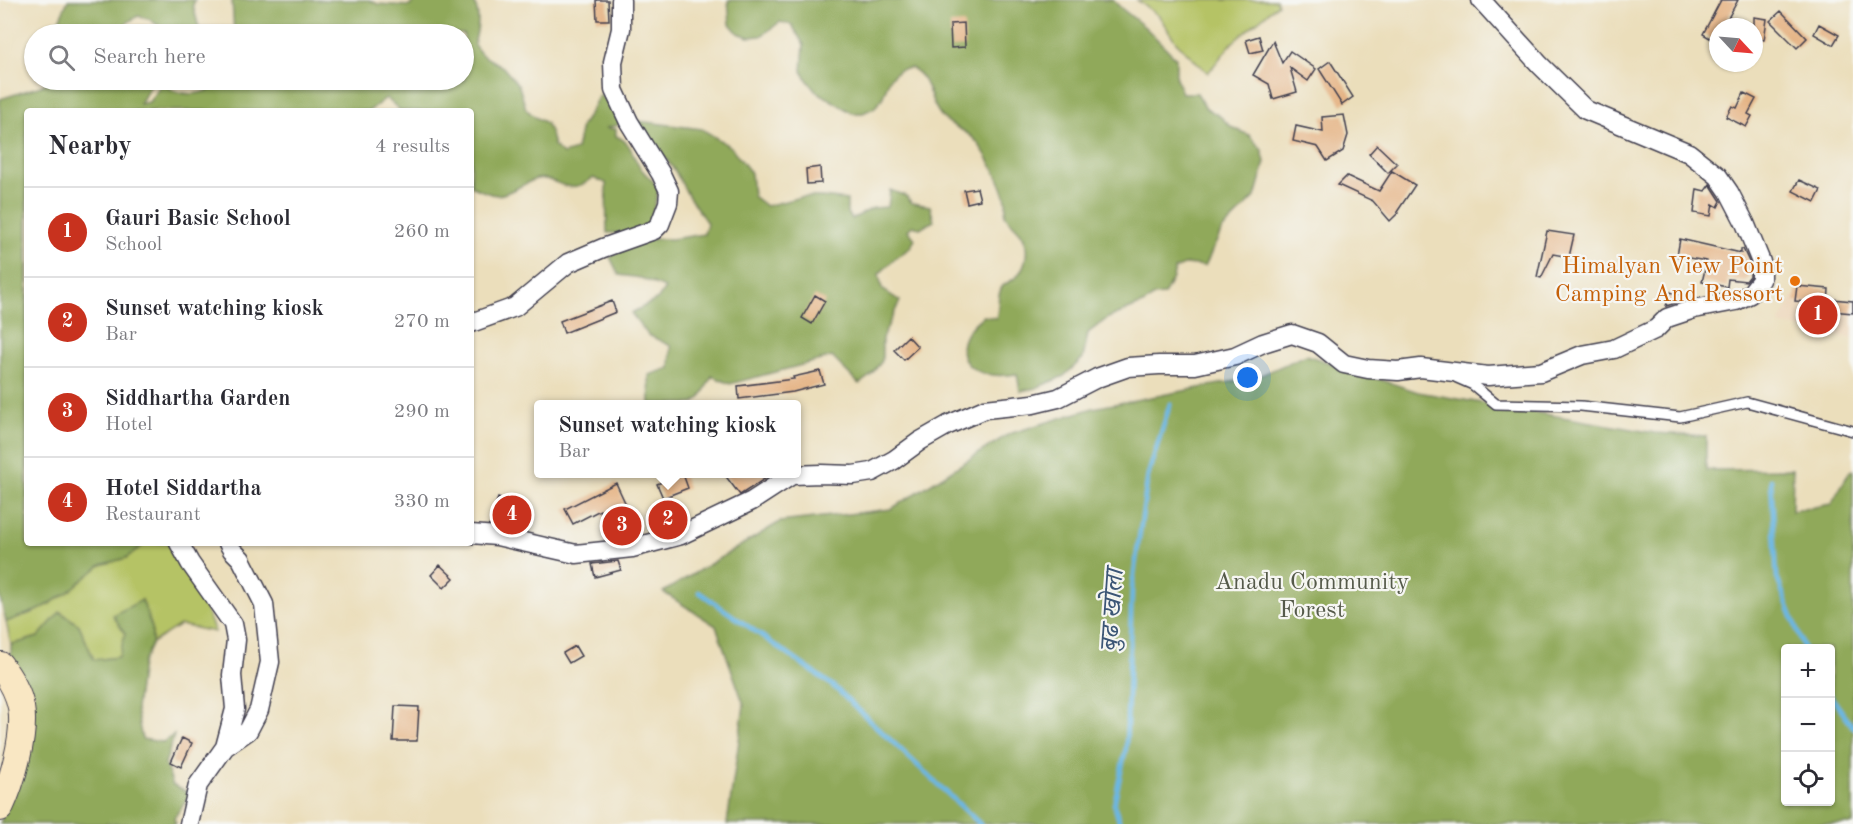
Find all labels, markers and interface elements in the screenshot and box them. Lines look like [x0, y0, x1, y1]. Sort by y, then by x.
north arrow [1709, 18, 1763, 72]
search box [24, 24, 474, 90]
icon: search [45, 41, 78, 74]
text: Search here [93, 46, 206, 68]
text: Nearby [48, 134, 132, 160]
text: 4 results [375, 137, 450, 157]
text: Gauri Basic School [105, 208, 291, 230]
text: 1 [62, 222, 73, 242]
text: 260 m [394, 222, 450, 242]
text: School [105, 235, 162, 255]
place label: Himalyan View Point Camping And Ressort [1555, 255, 1783, 307]
marker: Himalyan View Point Camping And Ressort [1788, 274, 1802, 288]
pin: 1 [1798, 292, 1838, 338]
text: Sunset watching kiosk [105, 298, 324, 320]
text: 2 [62, 312, 73, 332]
text: 270 m [394, 312, 450, 332]
text: Bar [105, 325, 137, 345]
your location [1233, 363, 1262, 392]
text: Siddhartha Garden [105, 388, 291, 410]
popup [534, 400, 801, 478]
text: 3 [62, 402, 73, 422]
text: 290 m [394, 402, 450, 422]
text: Hotel [105, 415, 152, 435]
text: Sunset watching kiosk [558, 415, 777, 437]
text: Bar [558, 442, 590, 462]
text: Hotel Siddartha [105, 478, 262, 500]
text: 4 [62, 492, 73, 512]
text: 330 m [394, 492, 450, 512]
pin: 4 [492, 492, 532, 538]
pin: 2 [648, 498, 688, 542]
pin: 3 [602, 504, 642, 548]
text: Restaurant [105, 505, 201, 525]
water label: बुढ खोला [1093, 563, 1131, 653]
park label: Anadu Community Forest [1215, 571, 1410, 623]
map controls [1781, 644, 1835, 806]
button: + [1781, 644, 1835, 698]
button: − [1781, 698, 1835, 752]
button: locate [1781, 752, 1835, 806]

